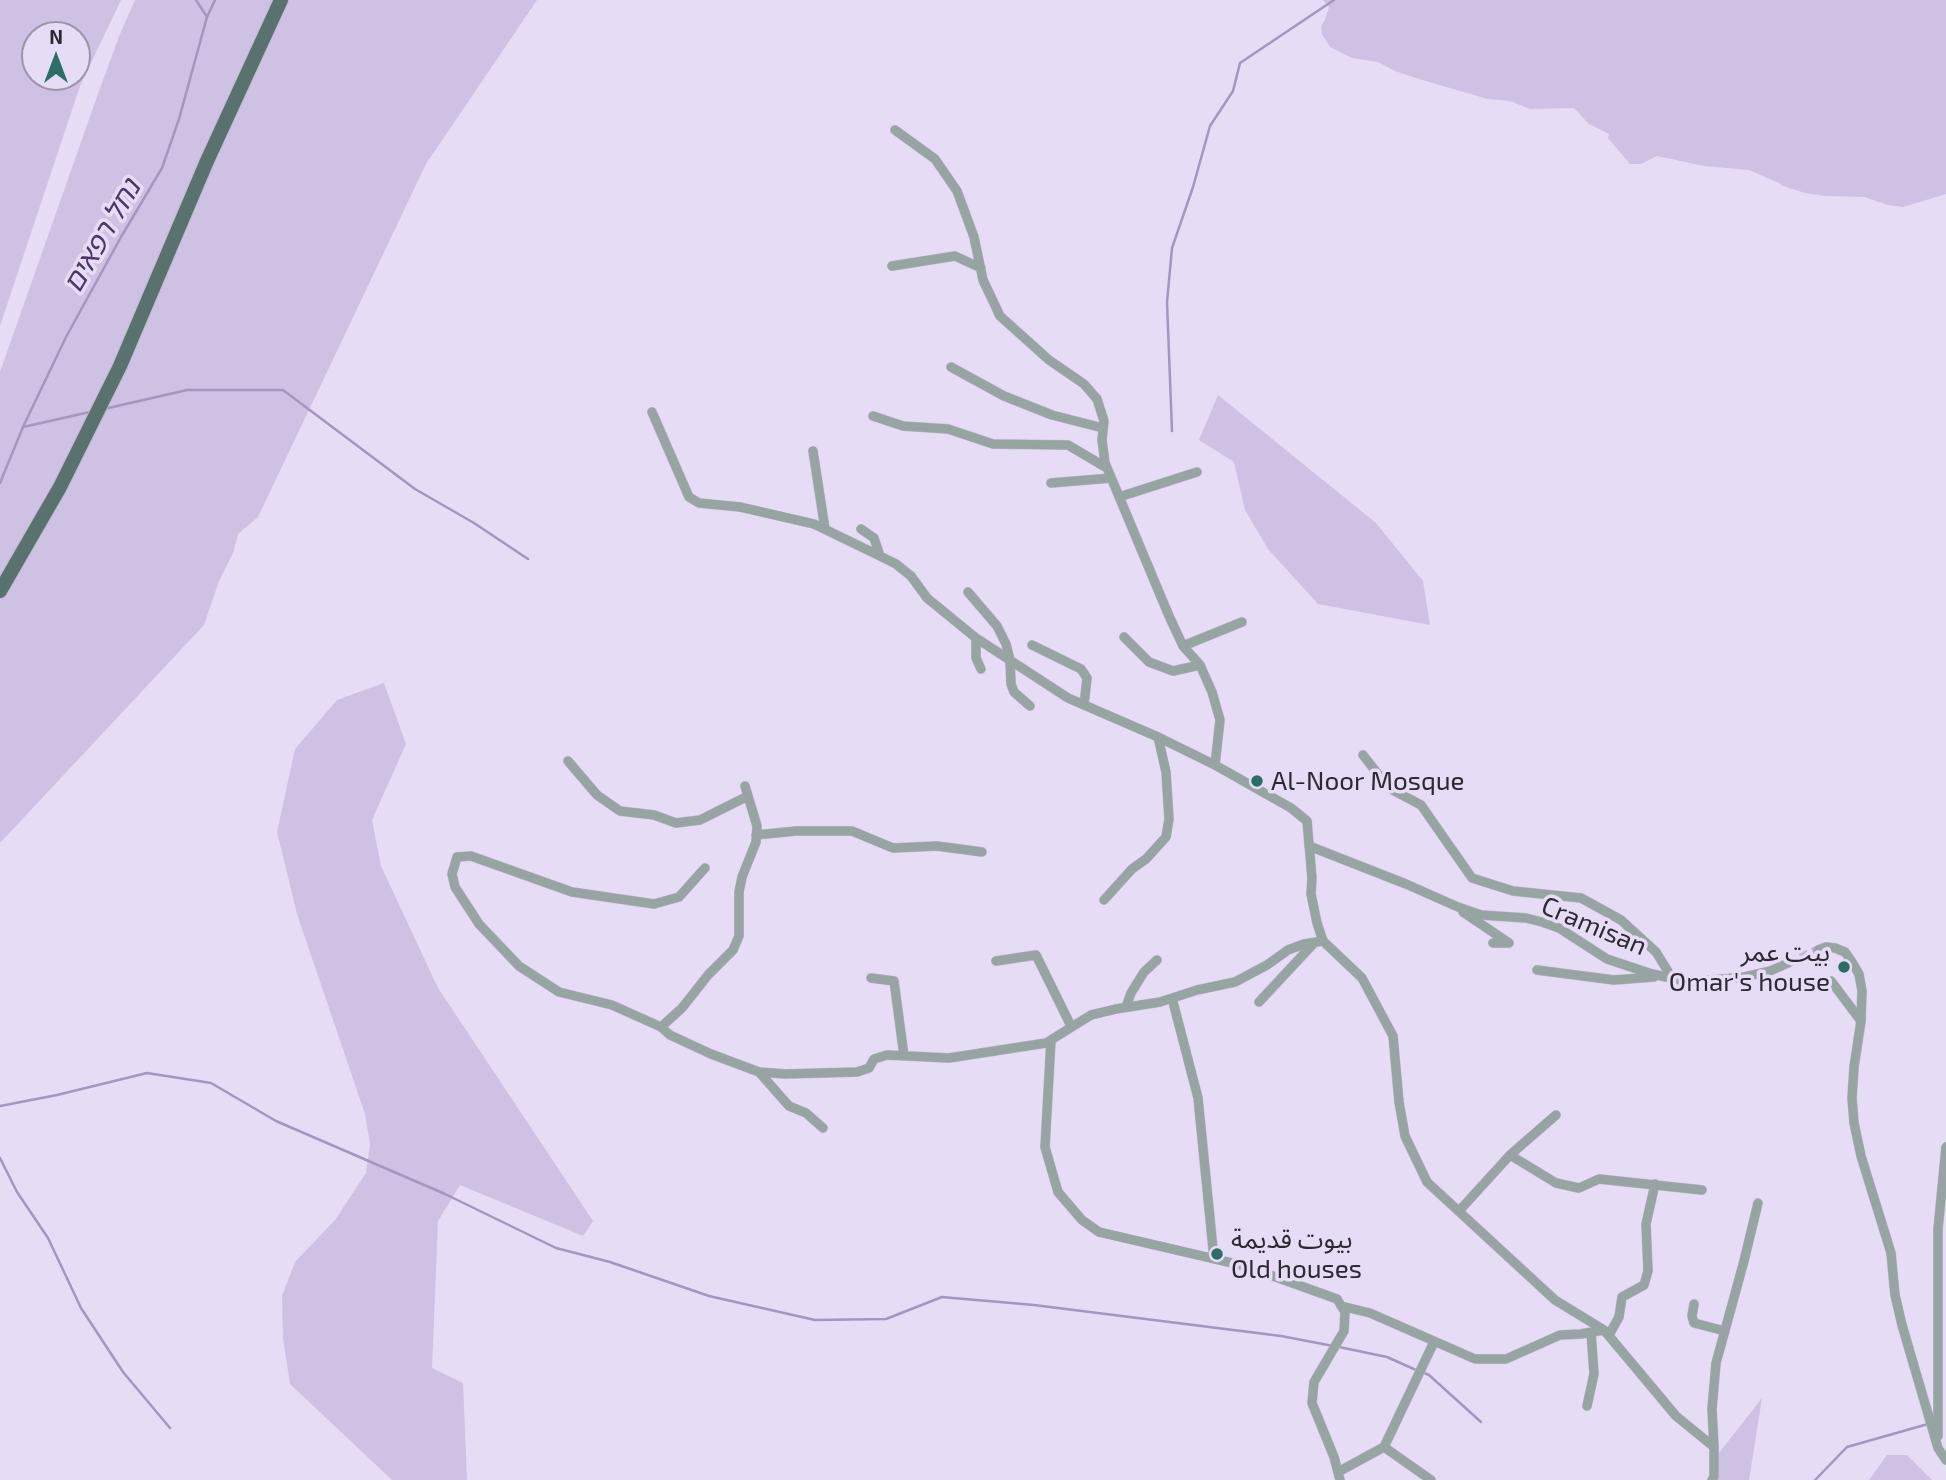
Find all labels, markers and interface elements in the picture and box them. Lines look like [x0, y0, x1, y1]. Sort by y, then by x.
north arrow [21, 21, 91, 91]
text: N [49, 25, 63, 48]
water label: נחל רפאים [56, 174, 148, 298]
place label: Al-Noor Mosque [1271, 765, 1465, 797]
marker: Al-Noor Mosque [1249, 773, 1265, 789]
street label: Cramisan [1537, 890, 1651, 962]
place label: بيت عمر Omar's house [1669, 936, 1830, 998]
marker: بيت عمر Omar's house [1836, 959, 1852, 975]
place label: بيوت قديمة Old houses [1231, 1223, 1362, 1284]
marker: بيوت قديمة Old houses [1209, 1246, 1225, 1262]

